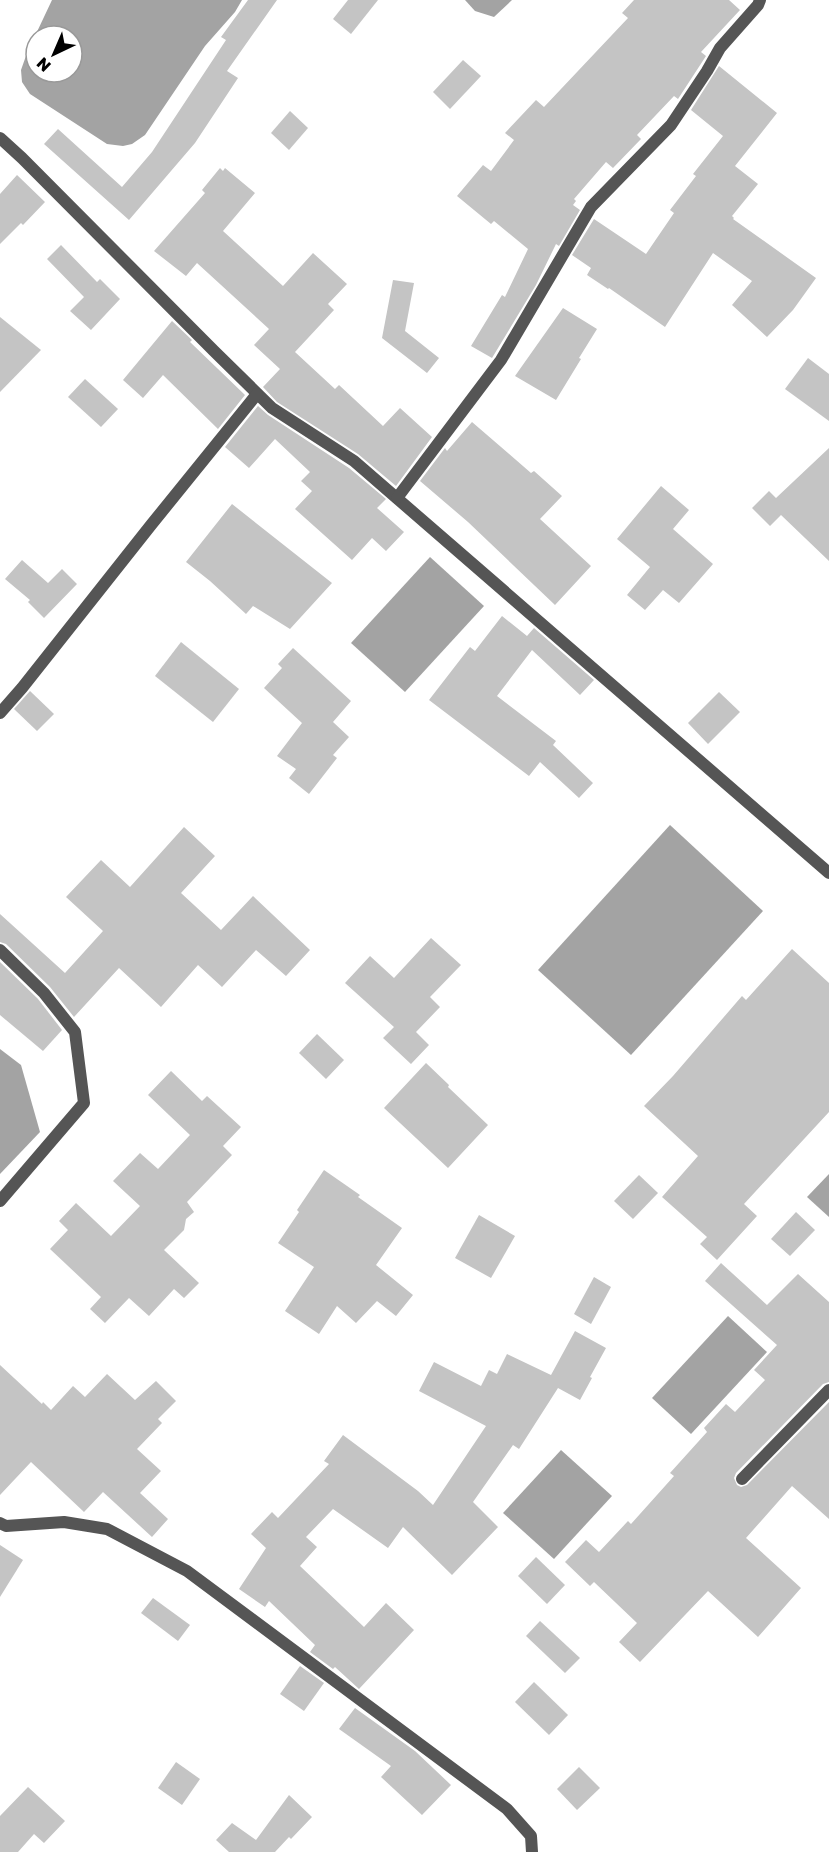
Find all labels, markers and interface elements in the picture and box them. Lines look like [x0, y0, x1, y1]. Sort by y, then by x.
north arrow [24, 24, 84, 84]
text: N [32, 53, 55, 76]

